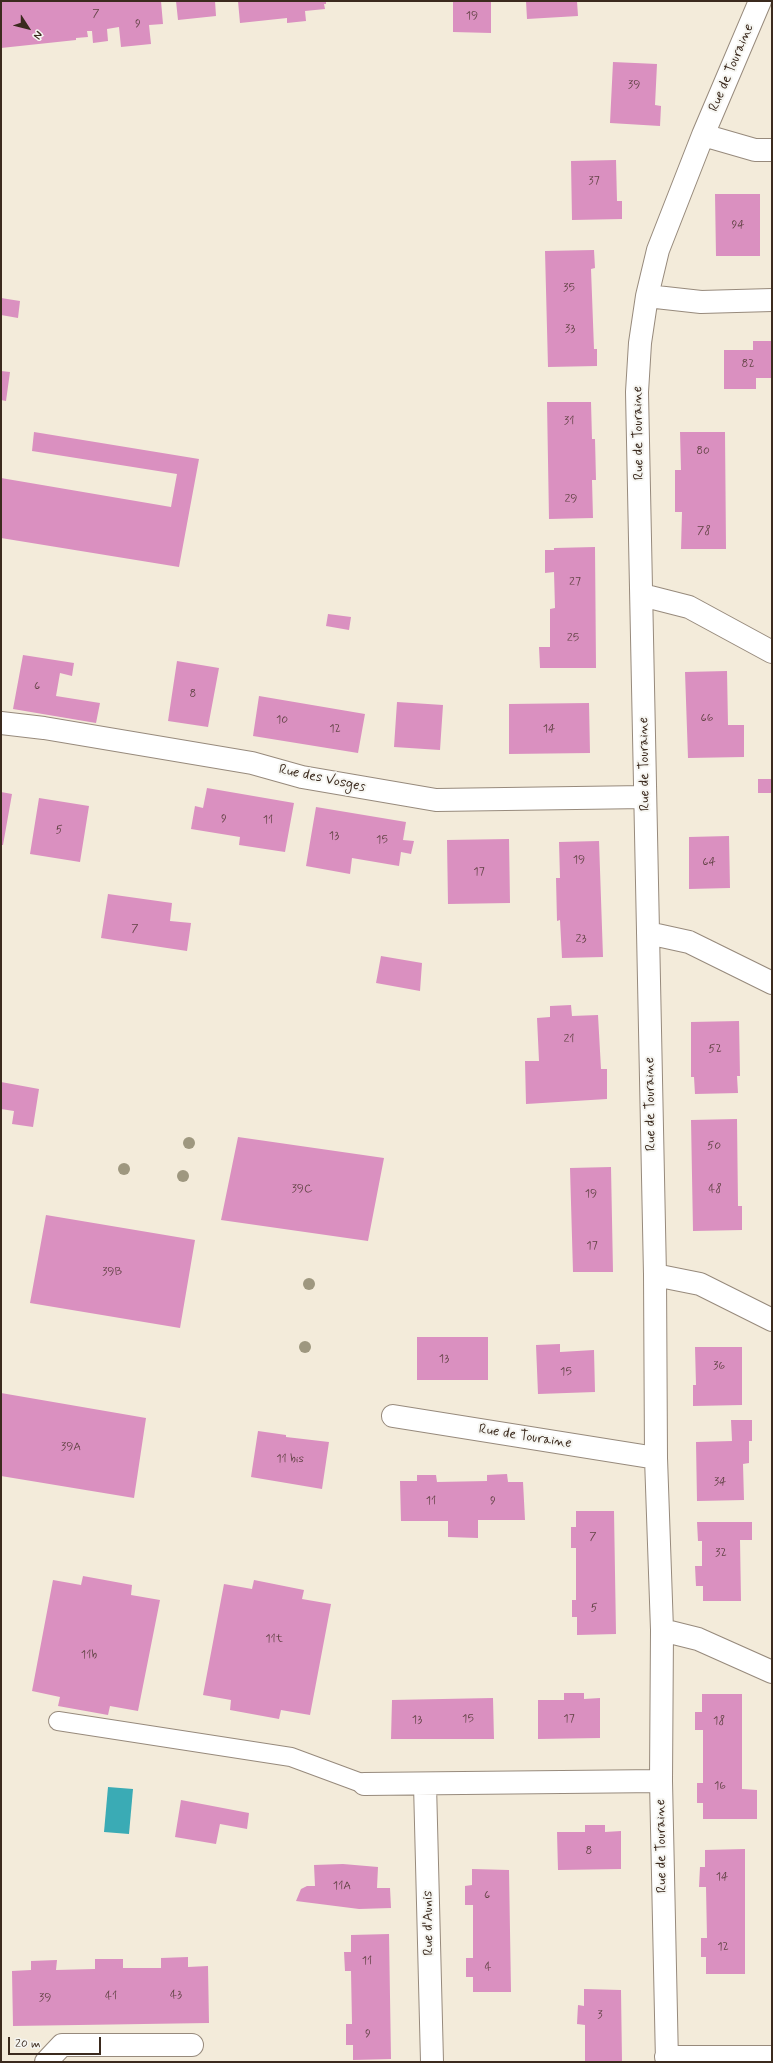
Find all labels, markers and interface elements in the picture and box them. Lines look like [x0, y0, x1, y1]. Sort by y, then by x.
house number: 7 [92, 7, 100, 21]
north arrow [8, 8, 48, 48]
house number: 19 [466, 9, 478, 23]
house number: 9 [135, 17, 141, 31]
street label: Rue de Touraine [706, 22, 758, 114]
text: N [30, 28, 46, 42]
house number: 39 [628, 78, 640, 92]
house number: 37 [588, 174, 600, 188]
house number: 94 [731, 218, 745, 232]
house number: 35 [563, 281, 575, 295]
house number: 33 [565, 322, 575, 336]
house number: 82 [741, 357, 755, 371]
street label: Rue de Touraine [630, 386, 648, 480]
house number: 31 [564, 414, 574, 428]
house number: 80 [696, 444, 710, 458]
house number: 29 [564, 492, 578, 506]
house number: 78 [697, 524, 711, 538]
house number: 27 [569, 575, 581, 589]
house number: 25 [567, 631, 579, 645]
house number: 6 [34, 679, 40, 693]
house number: 8 [190, 687, 196, 701]
house number: 66 [701, 711, 713, 725]
house number: 10 [276, 713, 288, 727]
street label: Rue de Touraine [636, 717, 654, 811]
house number: 12 [329, 722, 341, 736]
house number: 14 [543, 722, 555, 736]
street label: Rue des Vosges [277, 762, 367, 796]
house number: 9 [221, 812, 227, 826]
house number: 11 [263, 813, 273, 827]
house number: 5 [55, 823, 63, 837]
house number: 13 [329, 829, 339, 843]
house number: 15 [376, 833, 388, 847]
house number: 19 [573, 853, 585, 867]
house number: 64 [702, 855, 716, 869]
house number: 17 [473, 865, 485, 879]
house number: 7 [131, 922, 139, 936]
house number: 23 [576, 932, 586, 946]
house number: 21 [563, 1032, 575, 1046]
house number: 52 [708, 1042, 722, 1056]
street label: Rue de Touraine [642, 1057, 660, 1151]
house number: 50 [707, 1139, 721, 1153]
house number: 39C [291, 1182, 313, 1196]
house number: 48 [708, 1182, 722, 1196]
house number: 19 [585, 1187, 597, 1201]
house number: 17 [586, 1239, 598, 1253]
house number: 39B [102, 1265, 122, 1279]
house number: 13 [439, 1352, 449, 1366]
house number: 36 [713, 1359, 725, 1373]
house number: 15 [560, 1365, 572, 1379]
street label: Rue de Touraine [477, 1421, 573, 1453]
house number: 39A [61, 1440, 81, 1454]
house number: 11 bis [276, 1452, 304, 1466]
house number: 34 [714, 1475, 726, 1489]
house number: 11 [426, 1494, 436, 1508]
house number: 9 [490, 1494, 496, 1508]
house number: 7 [589, 1530, 597, 1544]
house number: 32 [715, 1546, 727, 1560]
house number: 5 [590, 1601, 598, 1615]
house number: 11t [265, 1632, 283, 1646]
house number: 11b [81, 1648, 97, 1662]
house number: 15 [462, 1712, 474, 1726]
house number: 17 [563, 1712, 575, 1726]
house number: 13 [412, 1713, 422, 1727]
house number: 18 [713, 1714, 725, 1728]
house number: 16 [714, 1779, 726, 1793]
street label: Rue de Touraine [653, 1799, 671, 1893]
house number: 8 [586, 1844, 592, 1858]
house number: 14 [716, 1870, 728, 1884]
house number: 11A [333, 1879, 351, 1893]
house number: 6 [484, 1888, 490, 1902]
street label: Rue d'Aunis [420, 1890, 438, 1956]
house number: 12 [717, 1940, 729, 1954]
house number: 11 [362, 1954, 372, 1968]
house number: 4 [485, 1960, 491, 1974]
house number: 43 [170, 1988, 182, 2002]
house number: 41 [105, 1989, 117, 2003]
house number: 39 [39, 1991, 51, 2005]
house number: 3 [597, 2008, 603, 2022]
house number: 9 [365, 2027, 371, 2041]
scale bar [10, 2029, 103, 2055]
text: 20 m [15, 2036, 41, 2052]

